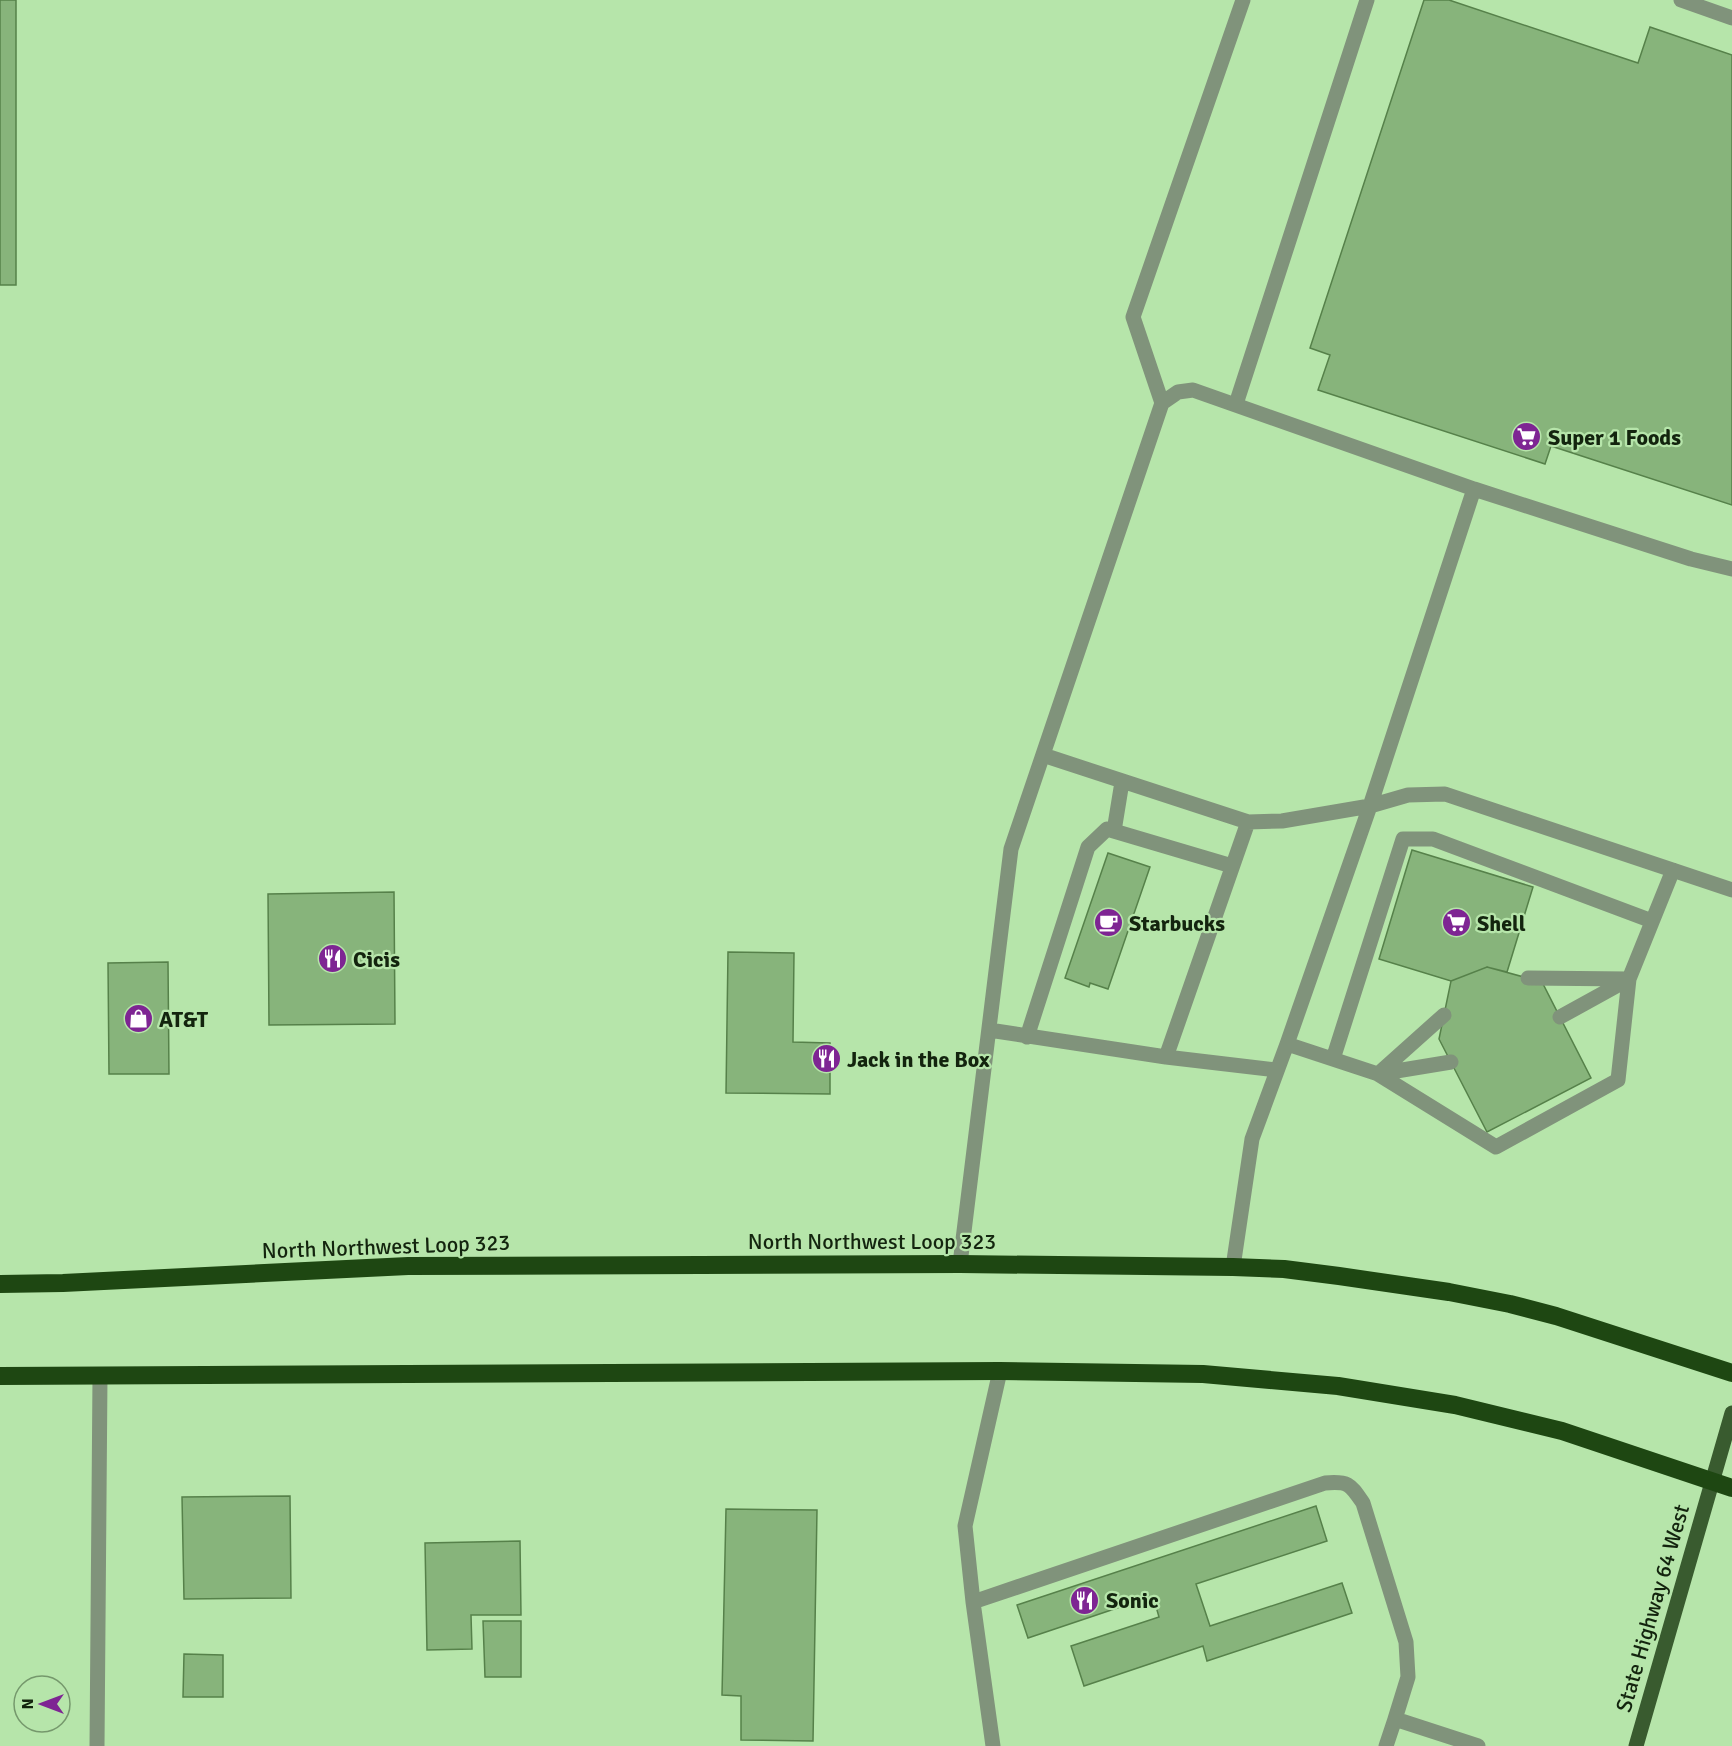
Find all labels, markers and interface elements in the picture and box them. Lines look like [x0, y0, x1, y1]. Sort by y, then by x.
supermarket icon: Super 1 Foods [1511, 421, 1543, 453]
place label: Super 1 Foods [1548, 424, 1681, 451]
cafe icon: Starbucks [1092, 907, 1124, 939]
supermarket icon: Shell [1440, 907, 1472, 939]
place label: Starbucks [1129, 910, 1225, 937]
place label: Shell [1477, 910, 1526, 937]
restaurant icon: Cicis [316, 943, 348, 975]
place label: Cicis [353, 946, 400, 973]
shop icon: AT&T [122, 1003, 154, 1035]
place label: AT&T [159, 1006, 209, 1033]
restaurant icon: Jack in the Box [810, 1043, 842, 1075]
place label: Jack in the Box [847, 1046, 990, 1073]
street label: North Northwest Loop 323 [748, 1228, 996, 1255]
street label: North Northwest Loop 323 [261, 1229, 511, 1264]
street label: State Highway 64 West [1610, 1501, 1695, 1715]
restaurant icon: Sonic [1069, 1584, 1101, 1616]
place label: Sonic [1106, 1587, 1159, 1614]
north arrow [12, 1674, 72, 1734]
text: N [18, 1698, 38, 1710]

